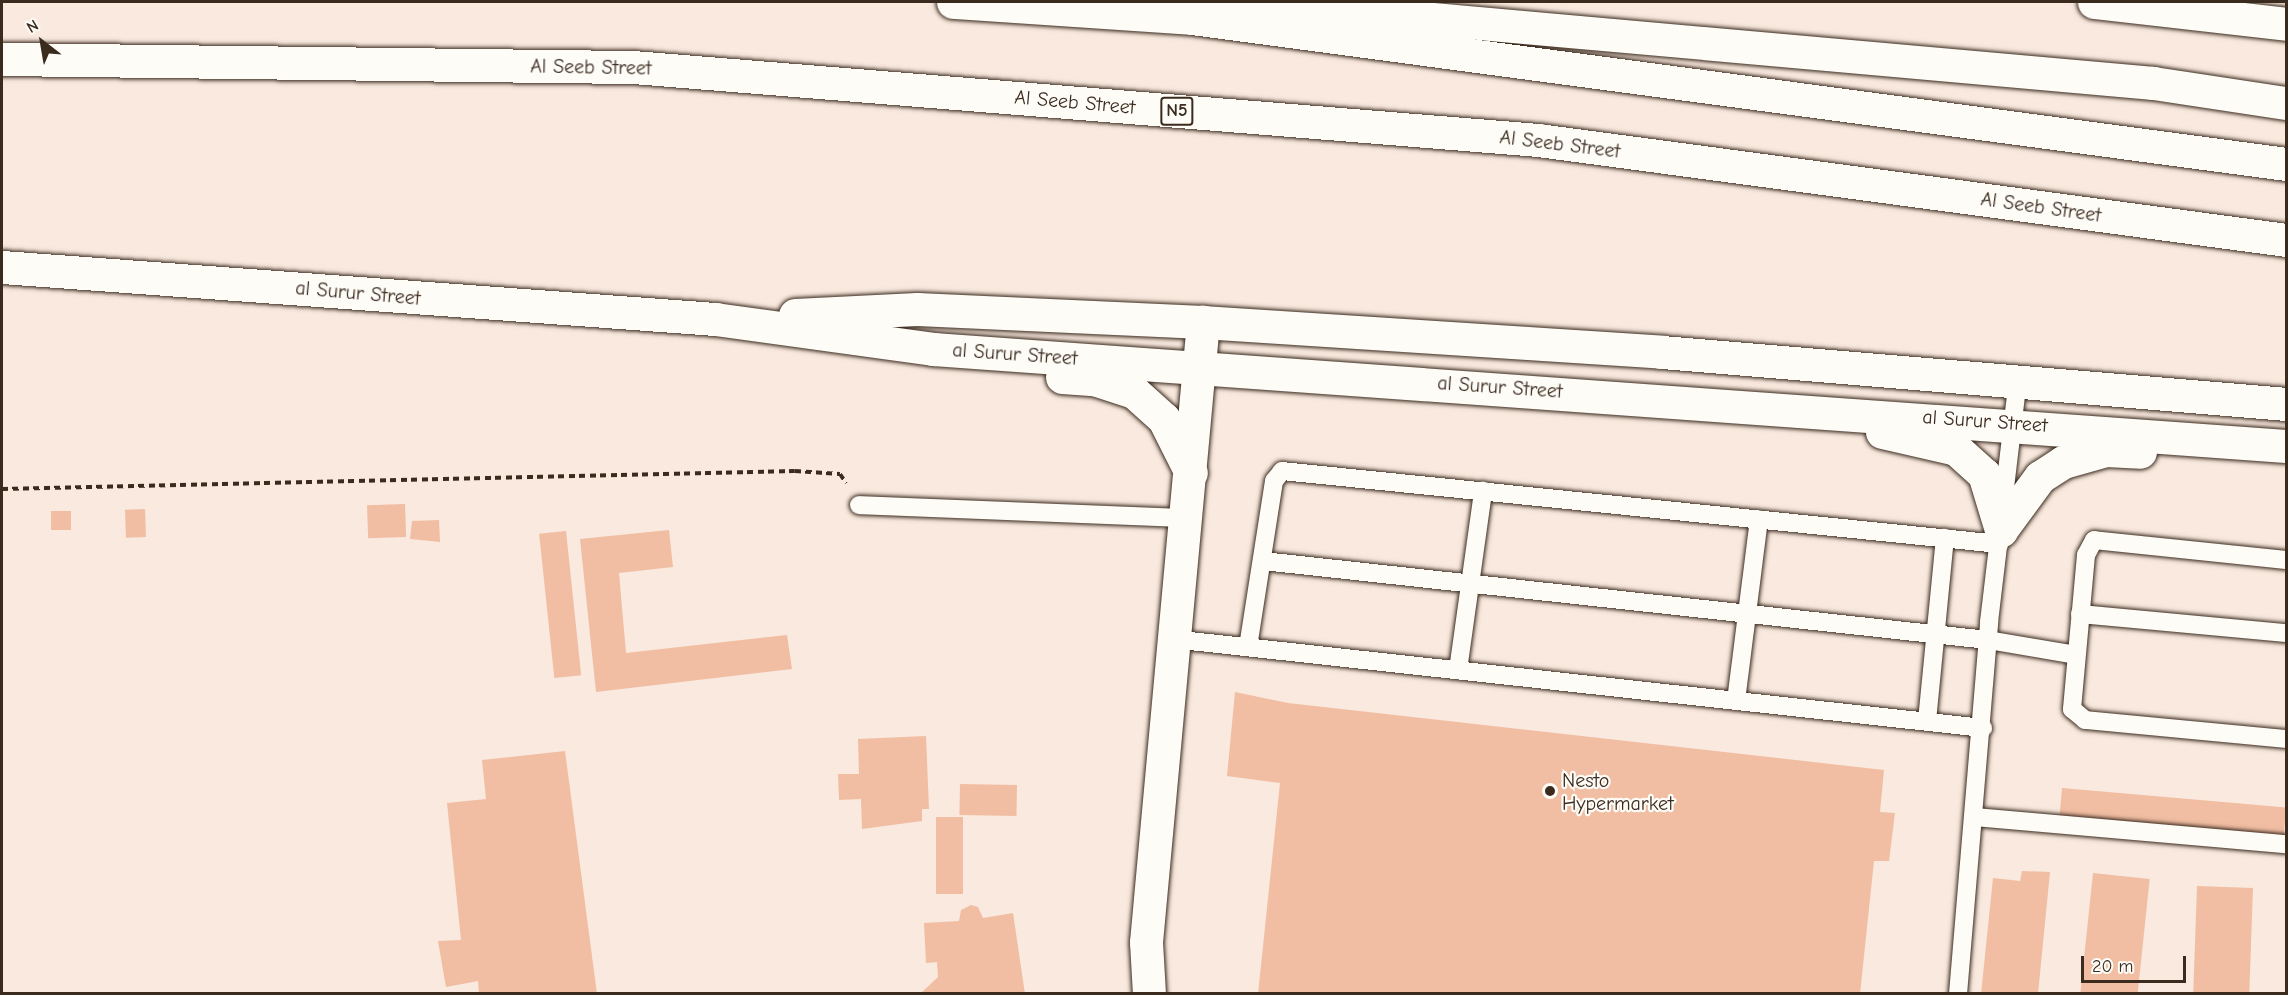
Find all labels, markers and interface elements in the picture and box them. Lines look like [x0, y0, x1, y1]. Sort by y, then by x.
north arrow [12, 12, 72, 72]
text: N [24, 16, 42, 37]
street label: Al Seeb Street [530, 54, 652, 80]
street label: Al Seeb Street [1014, 85, 1136, 119]
road number: N5 [1159, 96, 1195, 126]
street label: Al Seeb Street [1498, 125, 1622, 163]
street label: Al Seeb Street [1979, 187, 2103, 227]
street label: al Surur Street [294, 276, 422, 310]
street label: al Surur Street [952, 338, 1078, 370]
street label: al Surur Street [1437, 371, 1563, 403]
street label: al Surur Street [1922, 405, 2048, 437]
place label: Nesto Hypermarket [1562, 768, 1674, 815]
marker: Nesto Hypermarket [1543, 784, 1557, 798]
scale bar [2084, 944, 2189, 982]
text: 20 m [2092, 956, 2133, 977]

